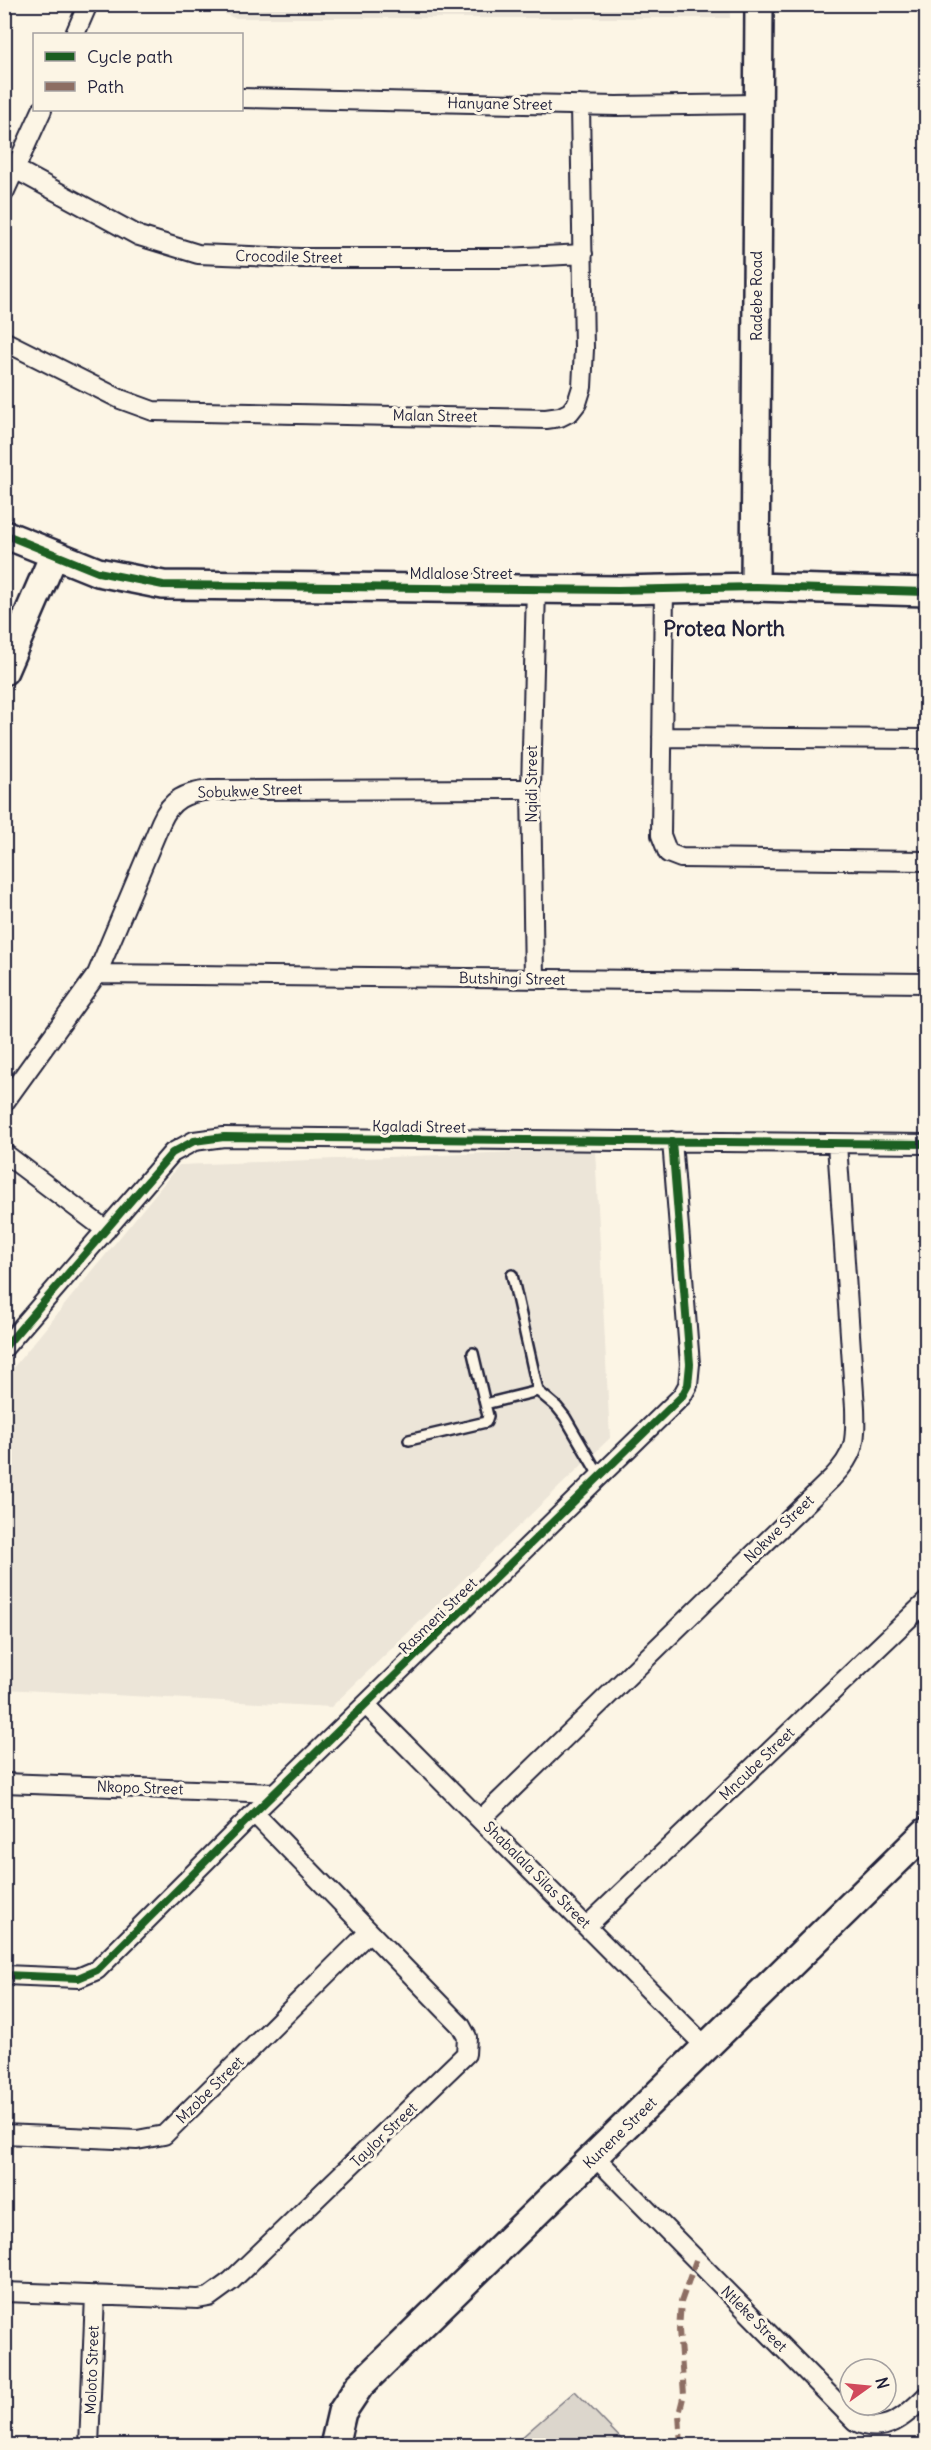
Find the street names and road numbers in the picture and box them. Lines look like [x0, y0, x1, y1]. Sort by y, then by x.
street label: Hanyane Street [447, 93, 553, 114]
street label: Crocodile Street [235, 246, 343, 267]
street label: Radebe Road [747, 251, 766, 341]
street label: Malan Street [392, 405, 478, 426]
street label: Mdlalose Street [409, 564, 513, 583]
street label: Nqidi Street [522, 745, 541, 823]
street label: Sobukwe Street [197, 779, 303, 802]
street label: Butshingi Street [459, 968, 565, 989]
street label: Kgaladi Street [372, 1116, 466, 1137]
street label: Nokwe Street [740, 1491, 818, 1567]
street label: Rasmeni Street [394, 1573, 481, 1658]
street label: Mncube Street [715, 1723, 798, 1804]
street label: Nkopo Street [96, 1776, 184, 1799]
street label: Shabalala Silas Street [480, 1817, 595, 1932]
street label: Mzobe Street [172, 2052, 247, 2127]
street label: Kunene Street [579, 2093, 660, 2172]
street label: Taylor Street [346, 2098, 421, 2171]
street label: Ntleke Street [717, 2282, 791, 2356]
street label: Moloto Street [80, 2325, 103, 2415]

